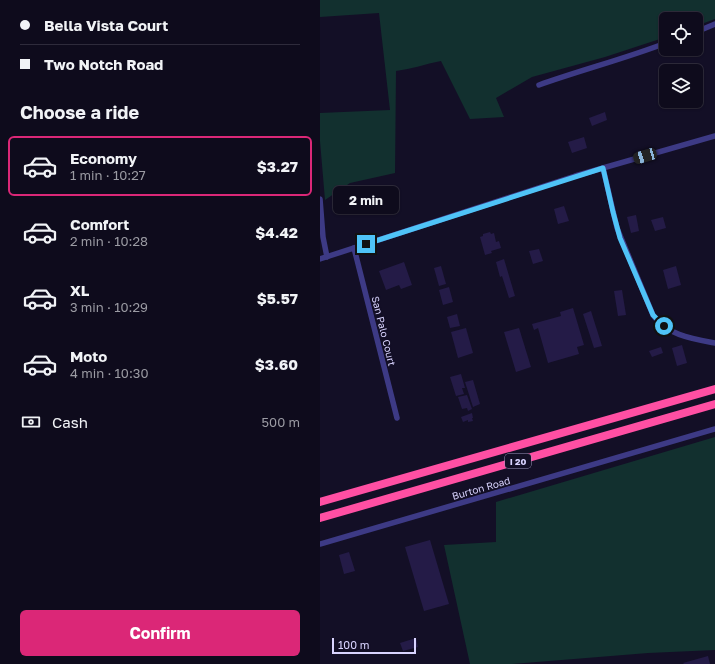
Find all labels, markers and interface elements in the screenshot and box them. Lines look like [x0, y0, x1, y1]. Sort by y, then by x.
map controls [659, 12, 703, 108]
button: locate [659, 12, 703, 56]
text: Bella Vista Court [44, 16, 168, 34]
text: Two Notch Road [44, 55, 163, 73]
button: layers [659, 64, 703, 108]
text: Choose a ride [20, 101, 139, 123]
car [632, 147, 658, 165]
icon: car [22, 148, 58, 184]
text: Economy [70, 149, 137, 167]
text: $3.27 [257, 157, 298, 175]
text: 1 min · 10:27 [70, 167, 146, 183]
callout: 2 min [333, 186, 399, 214]
text: 2 min [349, 192, 383, 208]
icon: car [22, 214, 58, 250]
text: Comfort [70, 215, 129, 233]
text: $4.42 [255, 223, 298, 241]
text: 2 min · 10:28 [70, 233, 148, 249]
route end [357, 235, 375, 253]
icon: car [22, 280, 58, 316]
text: XL [70, 281, 89, 299]
text: $5.57 [257, 289, 298, 307]
street label: San Palo Court [370, 295, 398, 367]
text: 3 min · 10:29 [70, 299, 148, 315]
route start [655, 317, 673, 335]
icon: car [22, 346, 58, 382]
text: Moto [70, 347, 107, 365]
text: $3.60 [255, 355, 298, 373]
text: 4 min · 10:30 [70, 365, 149, 381]
icon: cash [20, 411, 42, 433]
text: Cash [52, 413, 88, 431]
text: 500 m [262, 414, 300, 430]
road number: I 20 [505, 454, 531, 468]
street label: Burton Road [451, 474, 511, 502]
button: Confirm [20, 610, 300, 656]
scale bar [332, 636, 416, 655]
text: 100 m [338, 638, 369, 651]

